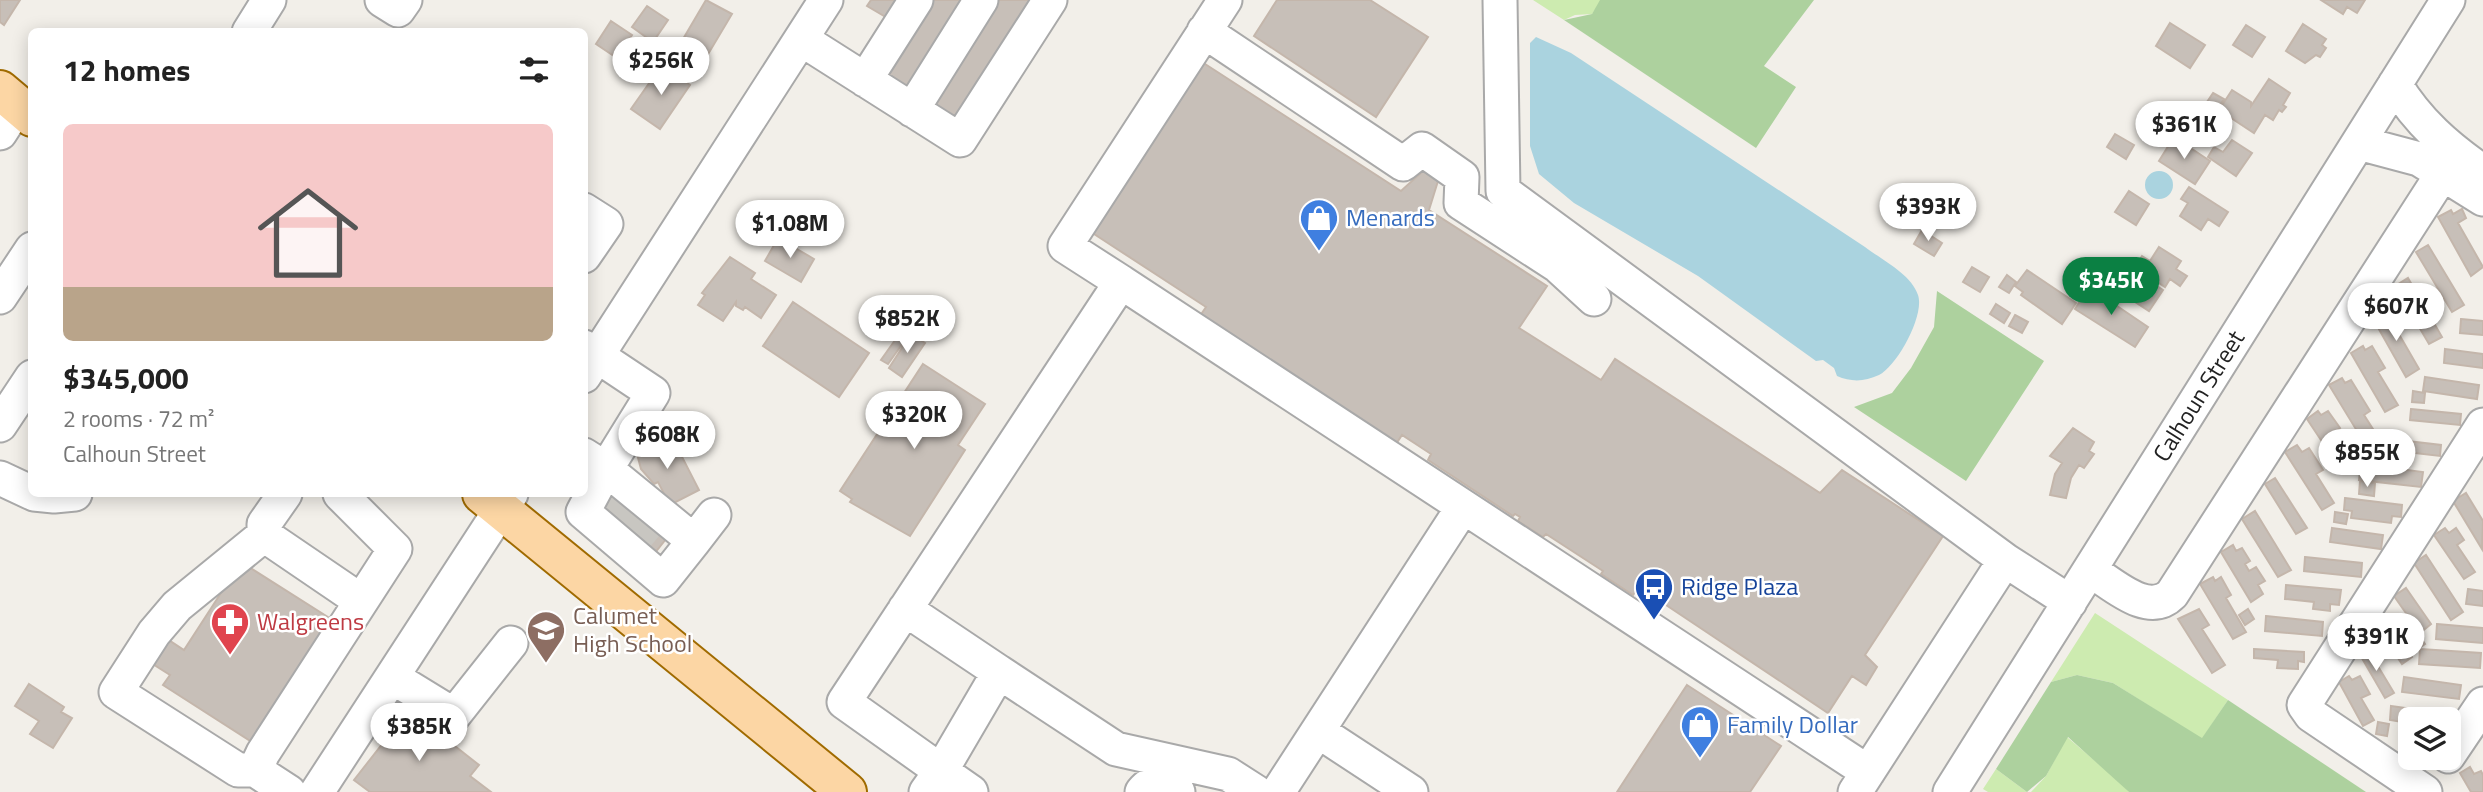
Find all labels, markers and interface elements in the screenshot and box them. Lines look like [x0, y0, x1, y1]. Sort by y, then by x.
pin: $256K [612, 38, 710, 97]
text: $256K [628, 42, 694, 77]
text: 12 homes [63, 47, 190, 93]
icon: filters [515, 51, 553, 89]
pin: $361K [2135, 102, 2233, 161]
text: $361K [2151, 106, 2217, 141]
icon: home [245, 170, 371, 296]
pin: $393K [1879, 184, 1977, 243]
text: $393K [1895, 188, 1961, 223]
shop icon: Menards [1298, 197, 1340, 252]
place label: Menards [1346, 199, 1435, 235]
pin: $1.08M [733, 201, 847, 260]
text: $1.08M [751, 205, 829, 240]
pin: $345K [2062, 258, 2160, 317]
text: $345K [2078, 262, 2144, 297]
pin: $607K [2347, 284, 2445, 343]
text: $607K [2363, 288, 2429, 323]
pin: $852K [858, 296, 956, 355]
text: $852K [874, 300, 940, 335]
street label: Calhoun Street [2143, 322, 2253, 468]
text: $345,000 [63, 355, 189, 401]
pin: $320K [865, 392, 963, 451]
text: $320K [881, 396, 947, 431]
text: 2 rooms · 72 m² [63, 401, 214, 436]
pin: $608K [618, 412, 716, 471]
text: $608K [634, 416, 700, 451]
pin: $855K [2318, 430, 2416, 489]
text: $855K [2334, 434, 2400, 469]
text: Calhoun Street [63, 436, 206, 471]
bus stop icon: Ridge Plaza [1633, 566, 1675, 621]
place label: Ridge Plaza [1681, 568, 1798, 604]
place label: Calumet High School [573, 597, 692, 661]
pharmacy icon: Walgreens [209, 601, 251, 656]
place label: Walgreens [257, 603, 364, 639]
school or university icon: Calumet High School [525, 609, 567, 664]
pin: $391K [2327, 614, 2425, 673]
text: $391K [2343, 618, 2409, 653]
pin: $385K [370, 704, 468, 763]
shop icon: Family Dollar [1679, 704, 1721, 759]
place label: Family Dollar [1727, 706, 1858, 742]
map controls [2398, 707, 2461, 770]
button: layers [2398, 707, 2461, 770]
text: $385K [386, 708, 452, 743]

